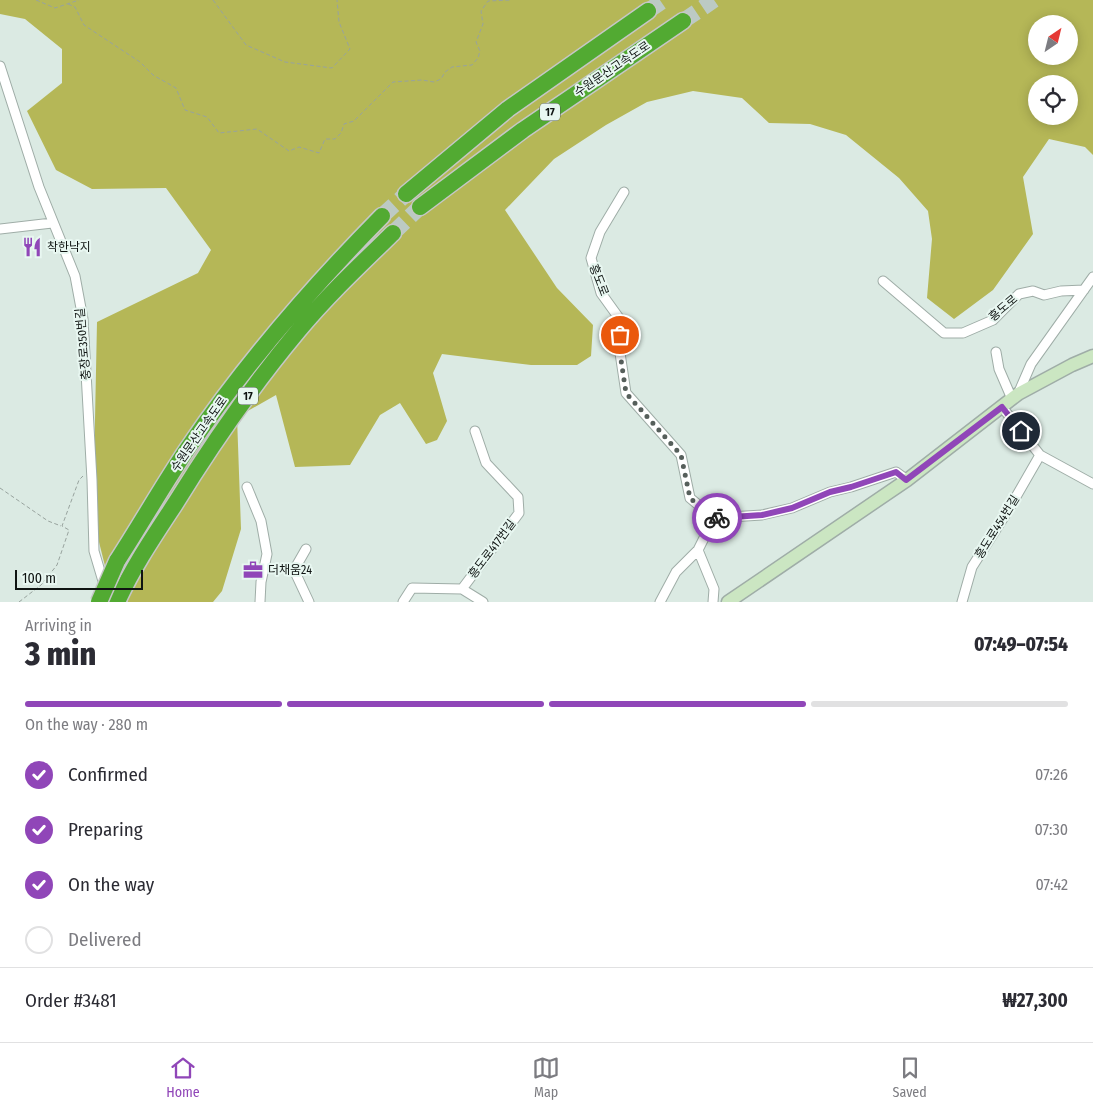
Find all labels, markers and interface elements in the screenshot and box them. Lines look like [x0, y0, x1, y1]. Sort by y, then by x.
north arrow [1028, 15, 1078, 65]
map controls [1028, 15, 1078, 125]
street label: 수원문산고속도로 [571, 39, 653, 99]
button: locate [1028, 75, 1078, 125]
road number: 17 [540, 104, 560, 120]
restaurant icon: 착한낙지 [21, 236, 43, 258]
place label: 착한낙지 [47, 240, 91, 254]
street label: 흥도로 [587, 262, 611, 298]
street label: 흥도로 [986, 292, 1020, 324]
street label: 충장로350번길 [73, 307, 93, 381]
pin [599, 314, 641, 356]
icon: bag [606, 321, 634, 349]
road number: 17 [238, 388, 258, 404]
street label: 수원문산고속도로 [168, 394, 230, 474]
pin [1000, 410, 1042, 452]
icon: home [1007, 417, 1035, 445]
courier [692, 493, 742, 543]
street label: 흥도로454번길 [972, 493, 1022, 561]
icon: bike [703, 504, 731, 532]
street label: 흥도로417번길 [465, 517, 519, 581]
office icon: 더채움24 [242, 559, 264, 581]
place label: 더채움24 [268, 563, 312, 577]
scale bar [15, 567, 142, 590]
text: 100 m [22, 570, 56, 587]
text: Arriving in [25, 616, 92, 635]
text: 07:49–07:54 [974, 633, 1068, 656]
text: 3 min [25, 635, 96, 673]
text: On the way · 280 m [25, 715, 148, 734]
icon: check [25, 761, 53, 789]
text: Confirmed [68, 763, 148, 786]
text: 07:26 [1035, 765, 1068, 784]
icon: check [25, 816, 53, 844]
text: Preparing [68, 818, 143, 841]
text: 07:30 [1034, 820, 1068, 839]
icon: check [25, 871, 53, 899]
text: On the way [68, 873, 154, 896]
text: 07:42 [1036, 875, 1068, 894]
text: Delivered [68, 928, 142, 951]
text: Order #3481 [25, 989, 117, 1012]
text: ₩27,300 [1002, 989, 1068, 1012]
tab: Home [166, 1054, 200, 1101]
tab: Map [532, 1054, 560, 1101]
tab: Saved [893, 1054, 927, 1101]

